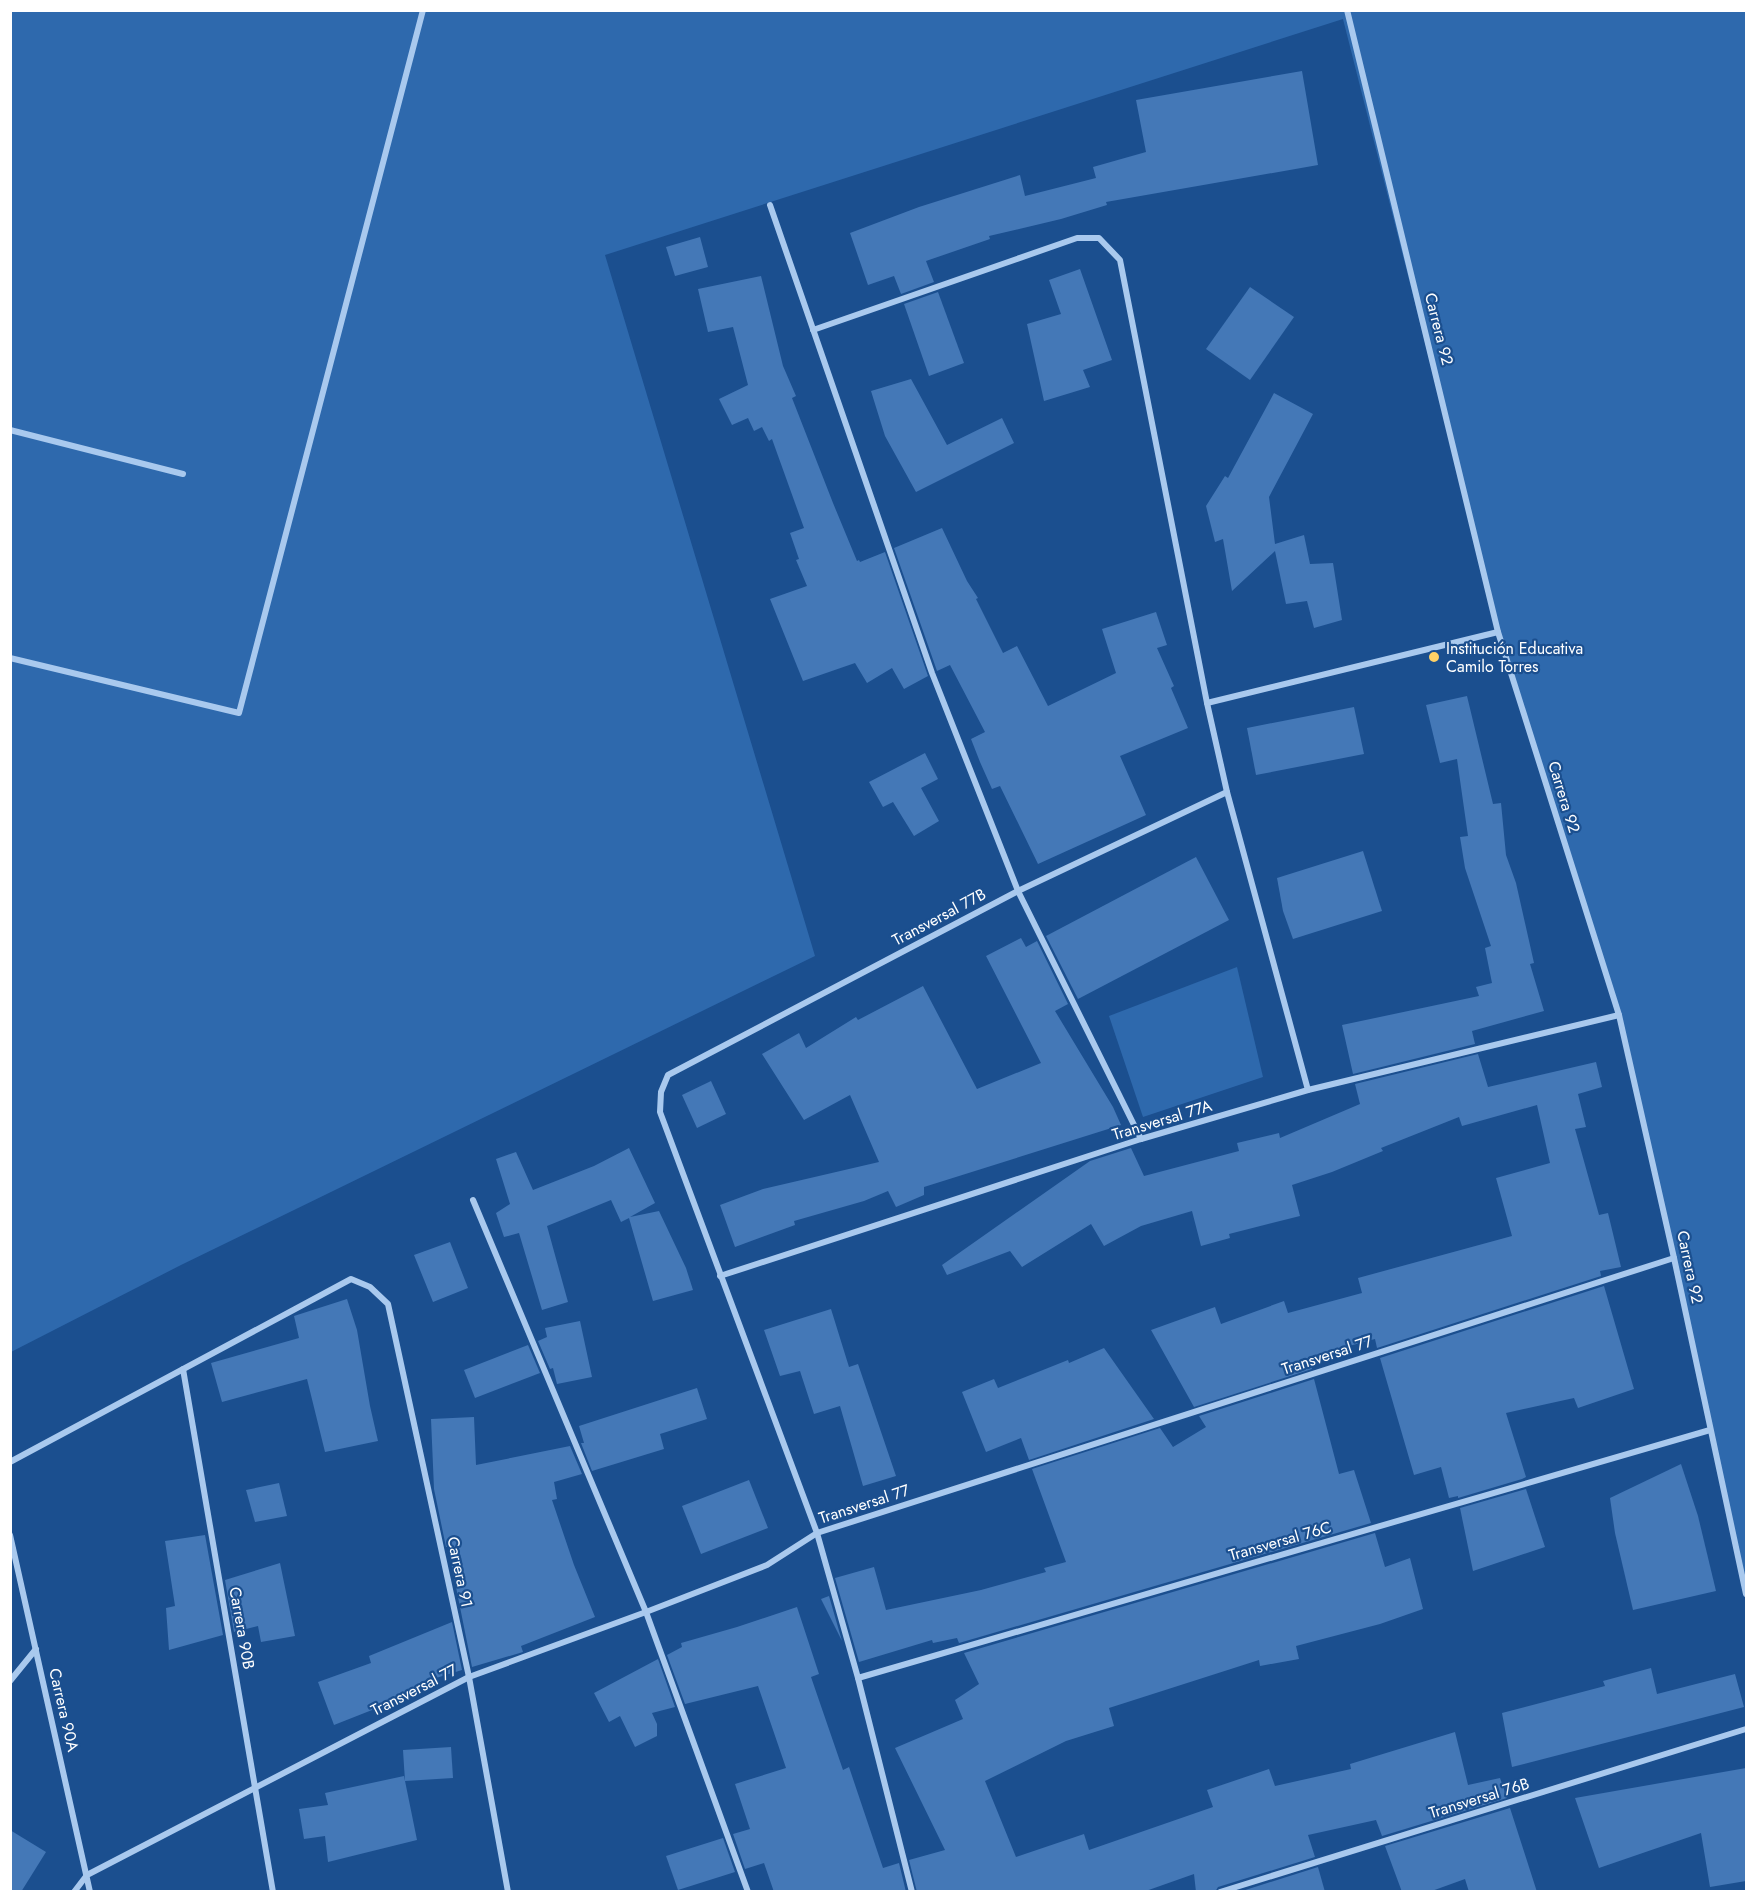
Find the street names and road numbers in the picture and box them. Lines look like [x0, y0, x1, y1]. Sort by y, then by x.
street label: Carrera 92 [1419, 290, 1459, 368]
street label: Carrera 92 [1542, 758, 1586, 836]
street label: Transversal 77B [888, 883, 990, 951]
street label: Transversal 77A [1109, 1094, 1215, 1146]
street label: Carrera 92 [1671, 1228, 1709, 1306]
street label: Transversal 77 [1279, 1329, 1376, 1380]
street label: Transversal 77 [816, 1478, 913, 1529]
street label: Transversal 76C [1226, 1515, 1334, 1567]
street label: Carrera 91 [441, 1534, 479, 1610]
street label: Carrera 90B [223, 1585, 261, 1671]
street label: Transversal 77 [367, 1658, 462, 1722]
street label: Carrera 90A [43, 1666, 85, 1754]
street label: Transversal 76B [1426, 1772, 1532, 1824]

